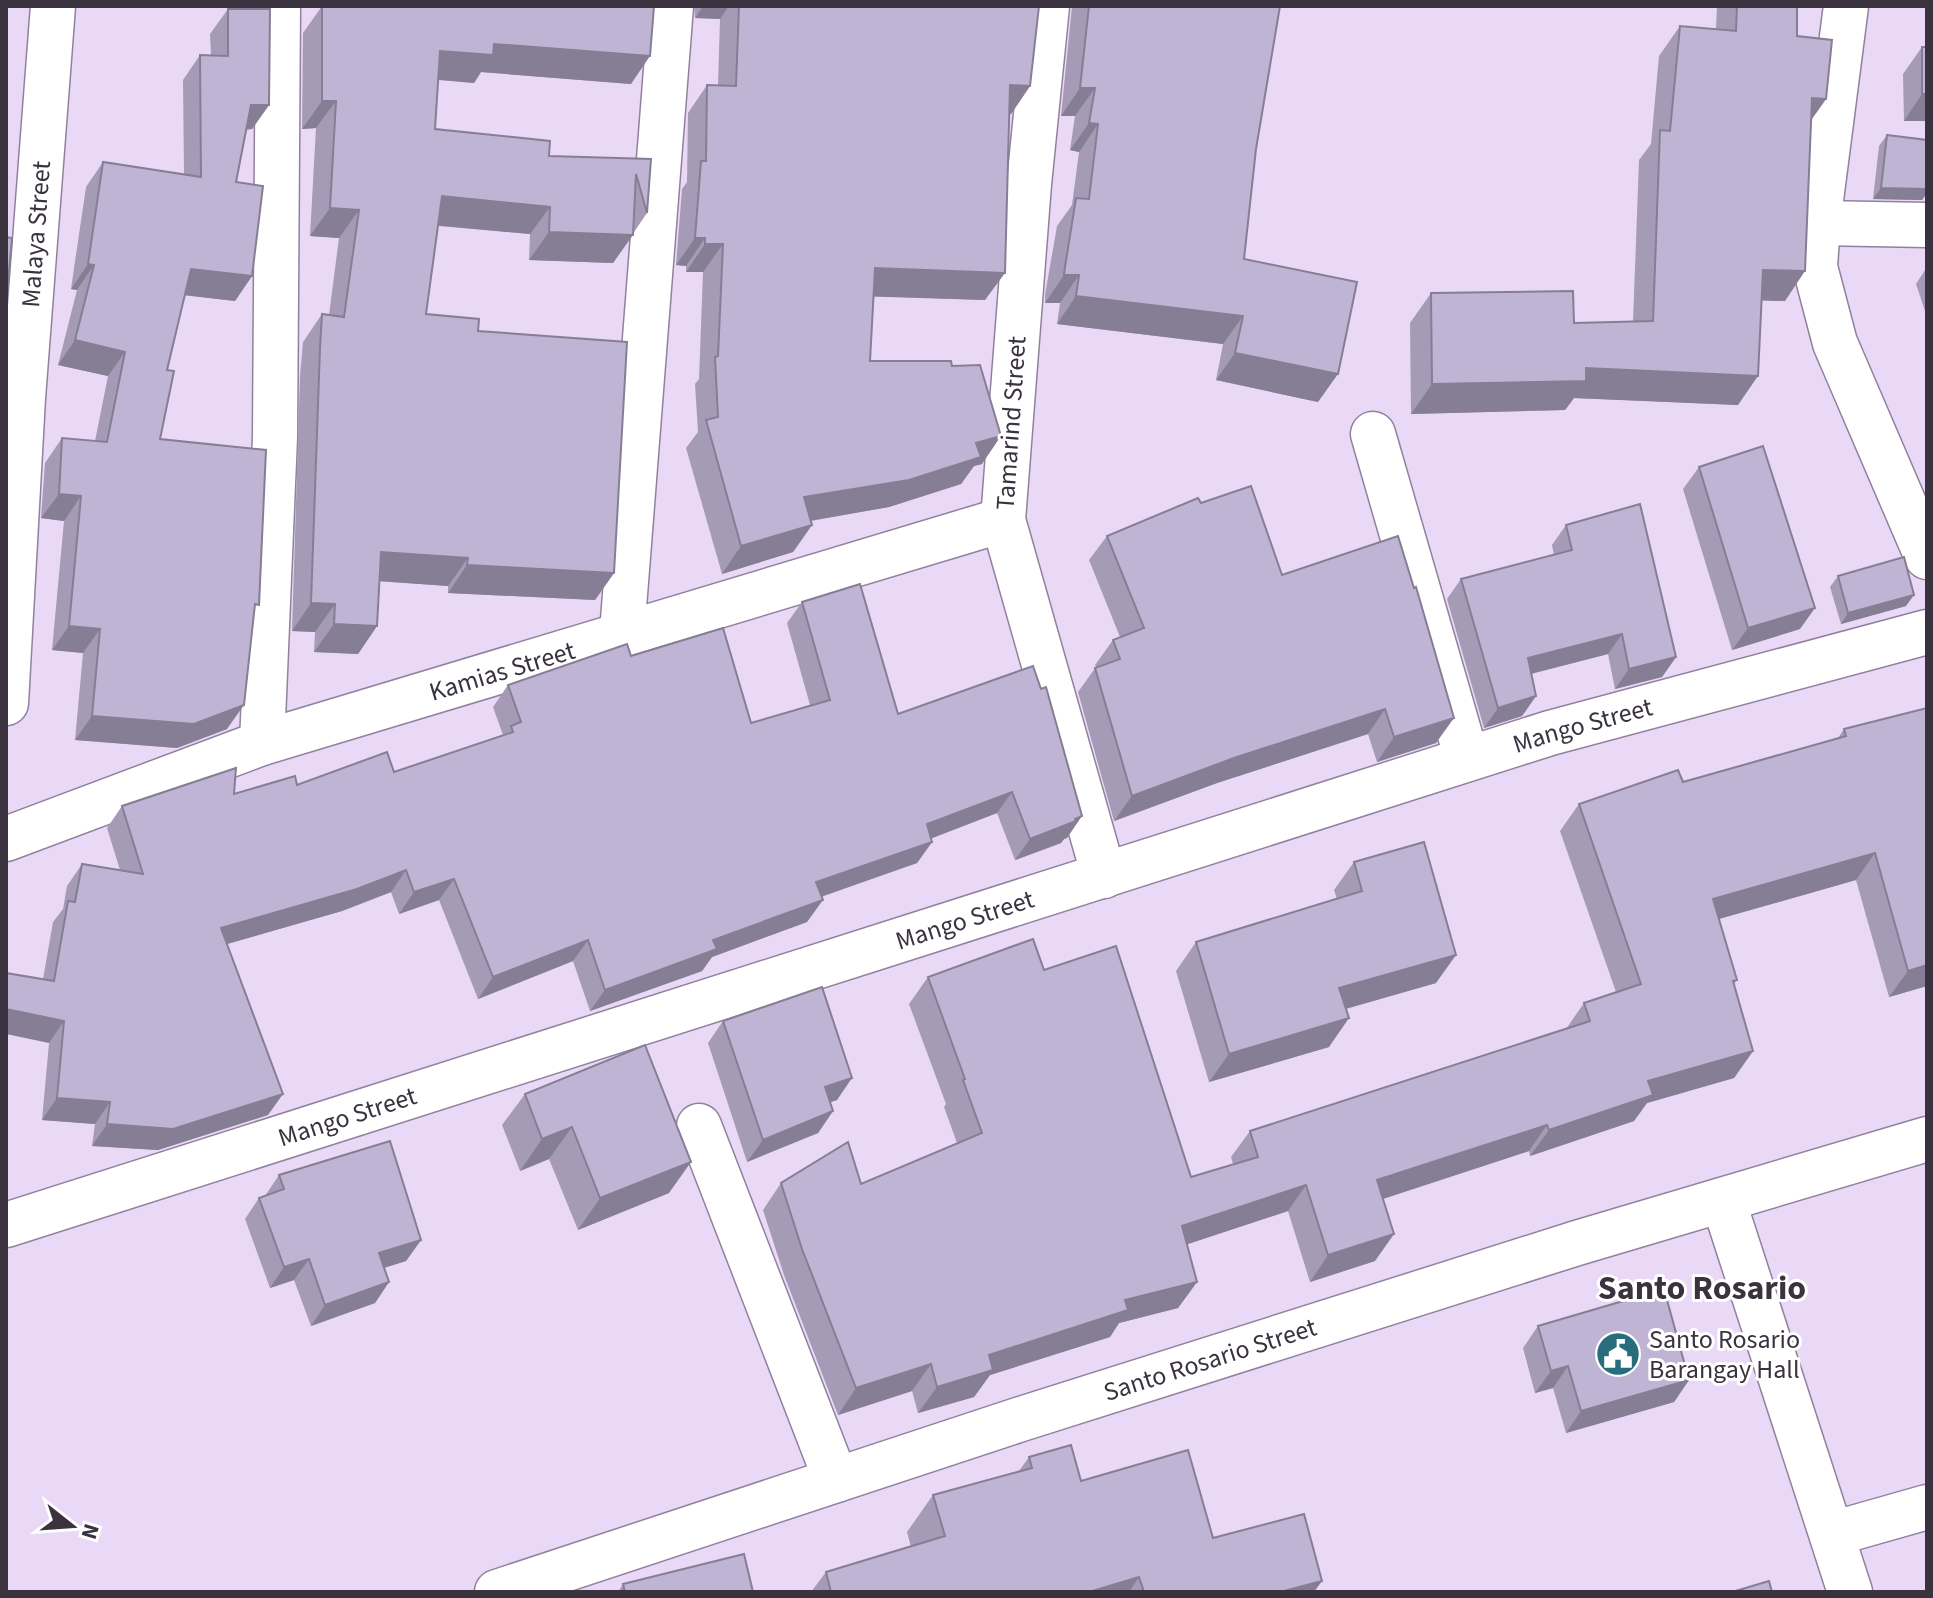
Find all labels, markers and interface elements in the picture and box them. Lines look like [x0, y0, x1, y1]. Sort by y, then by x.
street label: Malaya Street [12, 159, 60, 309]
street label: Tamarind Street [986, 335, 1036, 511]
street label: Kamias Street [425, 631, 580, 710]
street label: Mango Street [1508, 688, 1657, 762]
street label: Mango Street [891, 880, 1039, 959]
street label: Mango Street [273, 1077, 421, 1156]
district label: Santo Rosario [1598, 1264, 1806, 1313]
street label: Santo Rosario Street [1099, 1308, 1321, 1410]
place label: Santo Rosario Barangay Hall [1649, 1321, 1800, 1388]
public building icon: Santo Rosario Barangay Hall [1594, 1330, 1642, 1378]
north arrow [32, 1486, 112, 1566]
text: N [73, 1520, 108, 1543]

